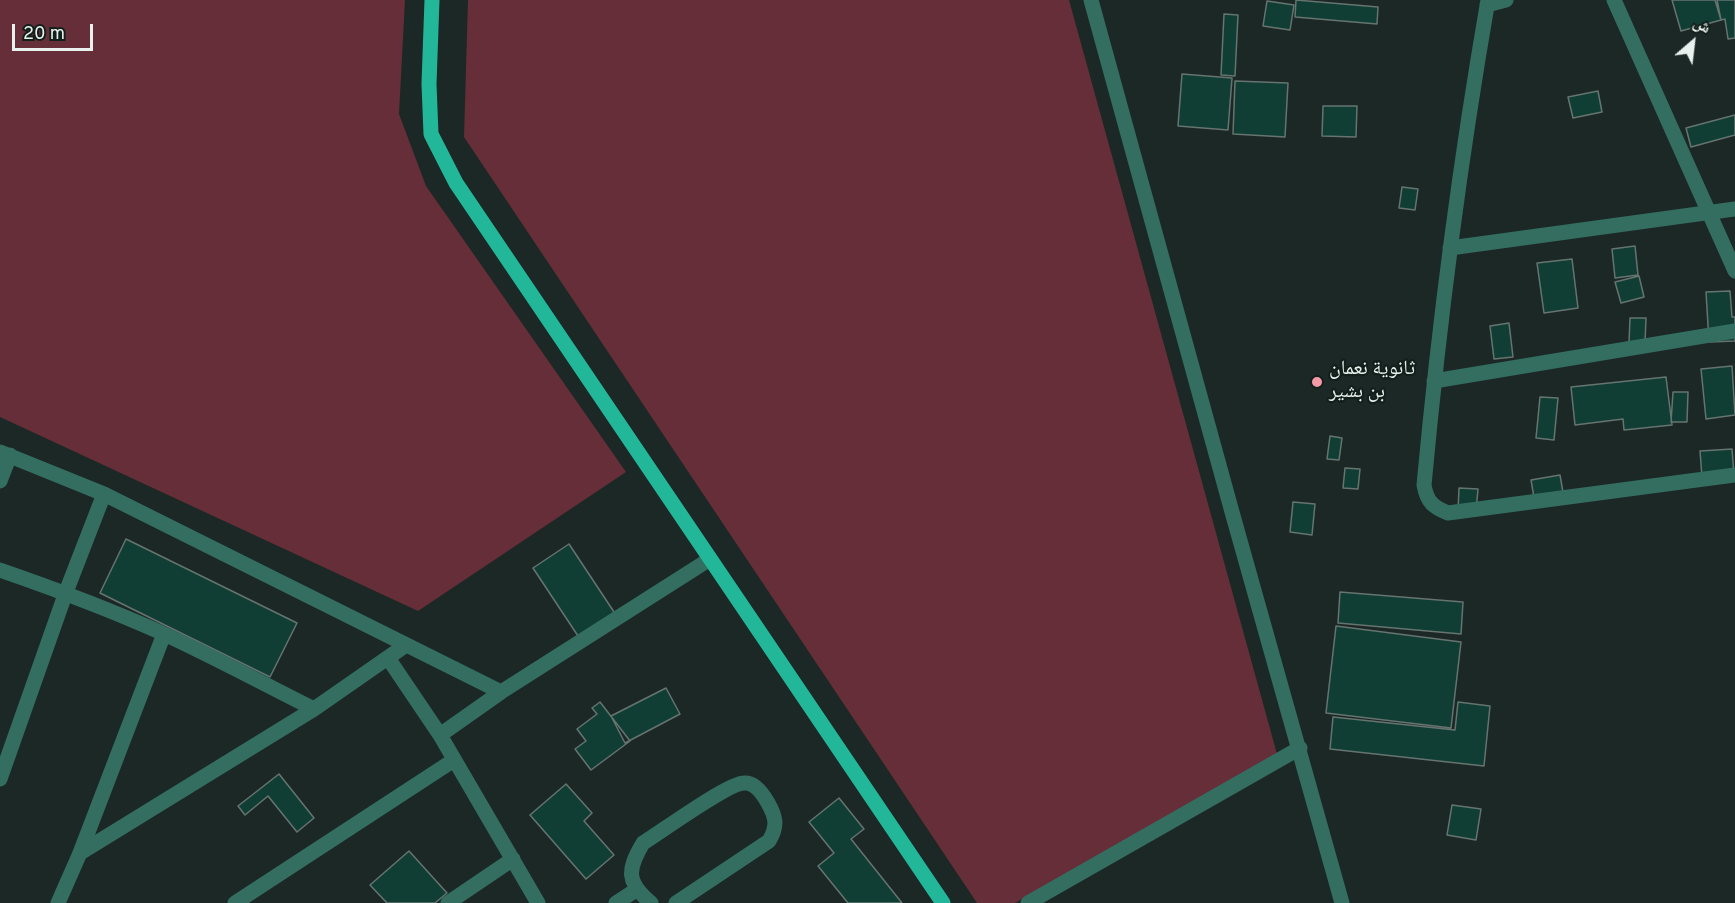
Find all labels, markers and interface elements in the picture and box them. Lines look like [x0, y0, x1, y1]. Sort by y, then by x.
scale bar [15, 12, 96, 50]
north arrow [1663, 12, 1723, 72]
text: ش [1689, 13, 1714, 39]
text: 20 m [23, 23, 65, 46]
place label: ثانوية نعمان بن بشير [1329, 358, 1415, 405]
marker: ثانوية نعمان بن بشير [1310, 375, 1324, 389]

